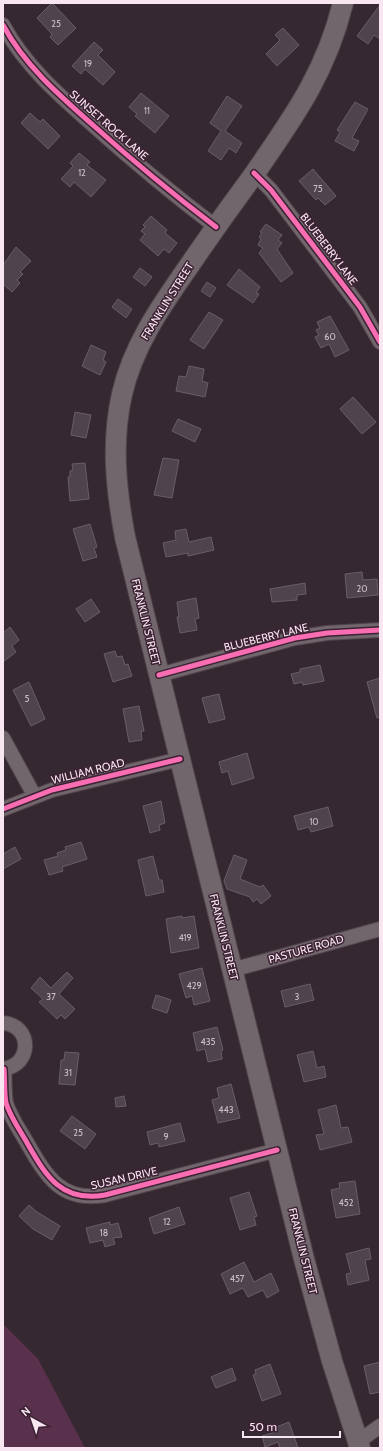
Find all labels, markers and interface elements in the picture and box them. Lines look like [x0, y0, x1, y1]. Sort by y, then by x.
house number: 25 [51, 18, 61, 29]
house number: 19 [84, 58, 92, 69]
street label: SUNSET ROCK LANE [67, 87, 151, 163]
house number: 11 [144, 105, 150, 116]
house number: 12 [78, 167, 86, 178]
house number: 75 [313, 183, 323, 194]
street label: BLUEBERRY LANE [297, 210, 361, 288]
street label: FRANKLIN STREET [138, 260, 196, 342]
house number: 60 [324, 331, 336, 342]
street label: FRANKLIN STREET [128, 577, 164, 667]
house number: 20 [357, 583, 368, 594]
street label: BLUEBERRY LANE [222, 620, 310, 654]
house number: 5 [25, 693, 30, 704]
street label: WILLIAM ROAD [50, 755, 126, 787]
house number: 10 [309, 816, 319, 827]
street label: FRANKLIN STREET [206, 892, 242, 982]
house number: 419 [178, 932, 192, 943]
street label: PASTURE ROAD [267, 932, 345, 966]
house number: 429 [186, 980, 202, 991]
house number: 37 [46, 991, 56, 1002]
house number: 3 [295, 991, 300, 1002]
house number: 435 [201, 1036, 216, 1047]
house number: 31 [64, 1067, 72, 1078]
house number: 443 [218, 1104, 234, 1115]
house number: 25 [73, 1127, 83, 1138]
house number: 9 [163, 1131, 169, 1142]
street label: SUSAN DRIVE [89, 1164, 159, 1192]
house number: 452 [339, 1197, 354, 1208]
street label: FRANKLIN STREET [285, 1206, 321, 1296]
house number: 12 [163, 1216, 171, 1227]
house number: 18 [100, 1227, 108, 1238]
house number: 457 [230, 1273, 245, 1284]
north arrow [12, 1399, 52, 1439]
text: N [18, 1403, 33, 1419]
scale bar [243, 1413, 340, 1439]
text: 50 m [249, 1419, 277, 1434]

